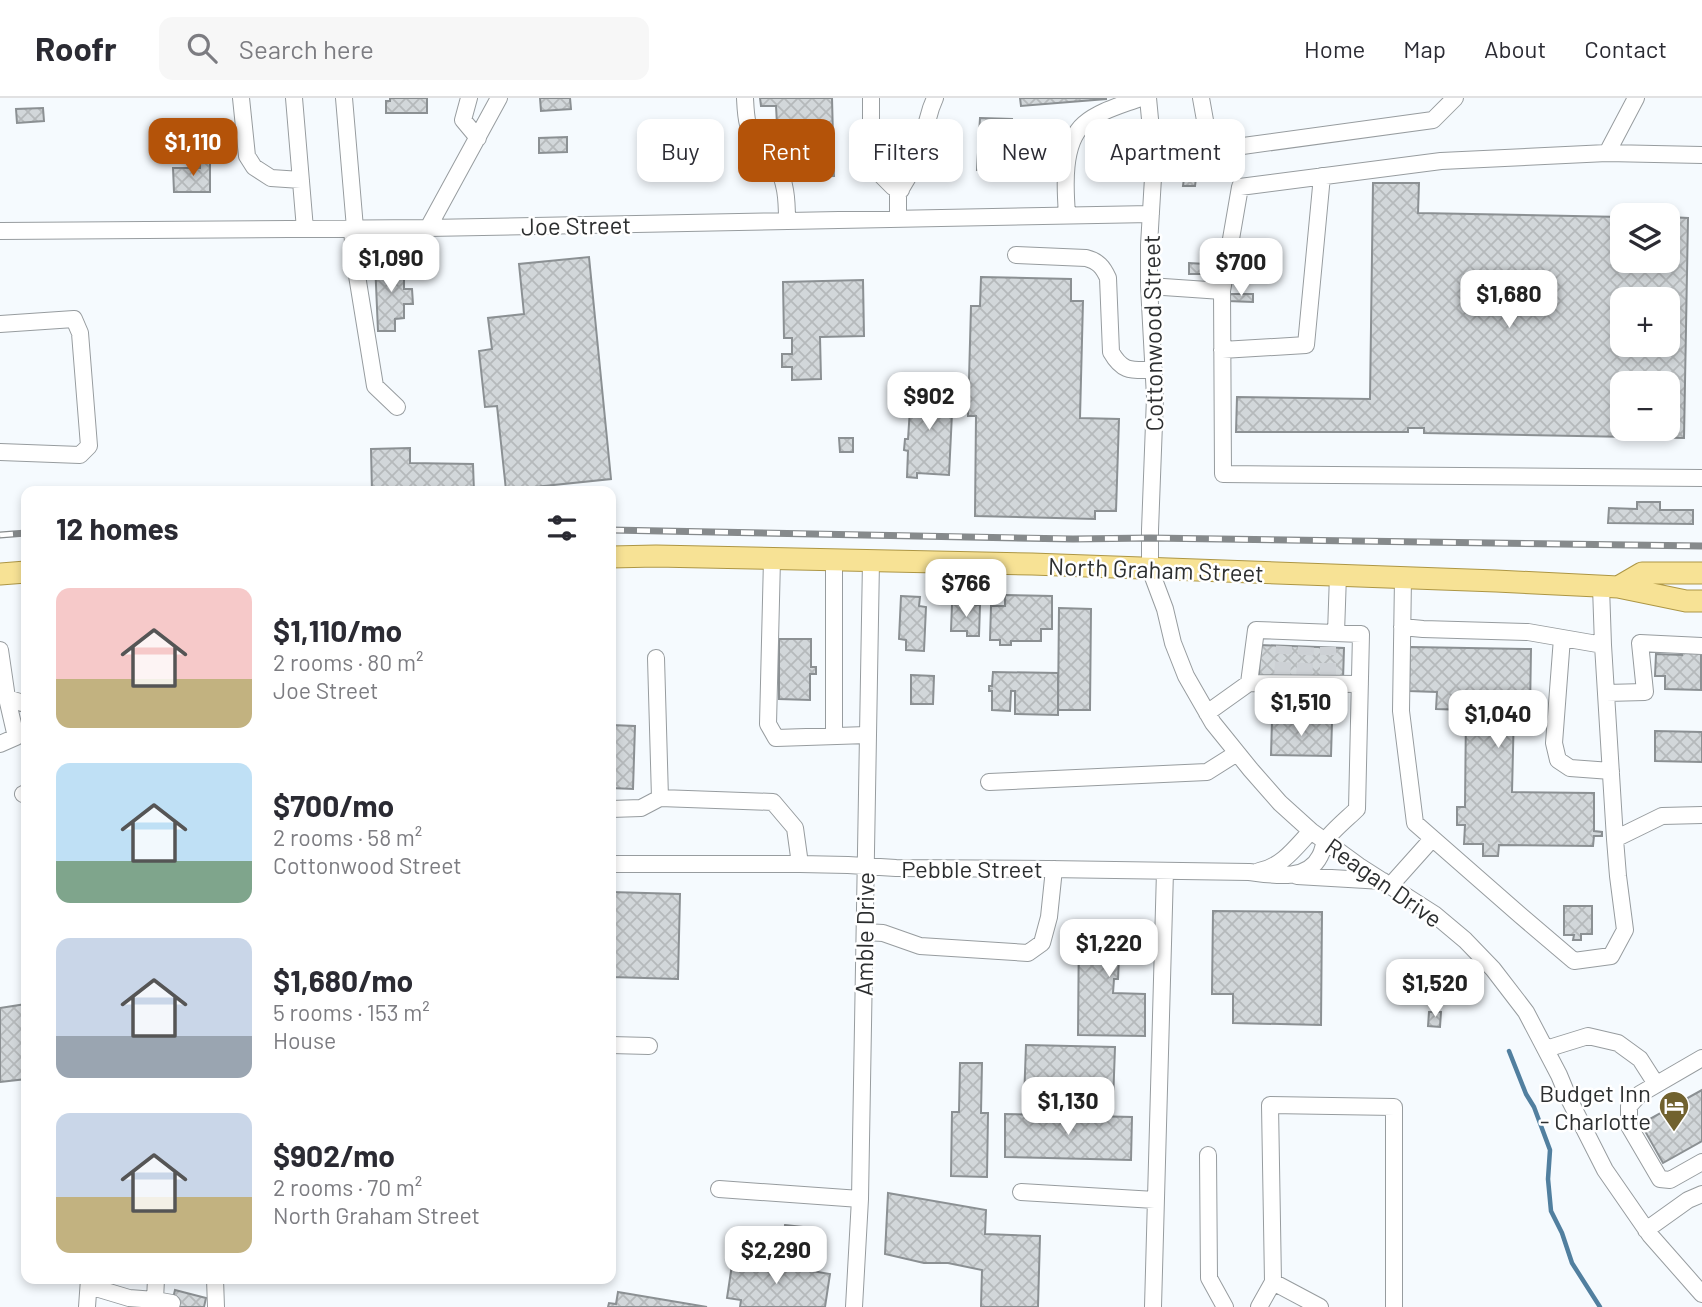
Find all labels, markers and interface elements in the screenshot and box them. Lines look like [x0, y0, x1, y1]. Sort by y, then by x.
search box [159, 17, 649, 80]
text: Roofr [35, 28, 117, 68]
icon: search [183, 29, 221, 67]
text: Search here [239, 33, 374, 64]
text: Home [1304, 34, 1365, 63]
text: Map [1403, 34, 1446, 63]
text: About [1484, 34, 1546, 63]
text: Contact [1584, 34, 1667, 63]
pin: $1,110 [136, 118, 250, 178]
chip: Buy [637, 119, 724, 182]
chip: Rent [738, 119, 835, 182]
chip: Filters [849, 119, 963, 182]
chip: New [977, 119, 1071, 182]
chip: Apartment [1085, 119, 1245, 182]
text: $1,110 [165, 127, 221, 155]
map controls [1610, 203, 1680, 441]
button: layers [1610, 203, 1680, 273]
street label: Joe Street [521, 210, 631, 240]
pin: $1,090 [334, 234, 448, 294]
street label: Cottonwood Street [1136, 234, 1168, 432]
pin: $700 [1200, 238, 1282, 298]
text: $1,090 [358, 243, 424, 271]
text: $700 [1216, 247, 1266, 275]
pin: $1,680 [1452, 271, 1566, 330]
text: $1,680 [1476, 279, 1542, 307]
button: + [1610, 287, 1680, 357]
button: − [1610, 371, 1680, 441]
pin: $902 [888, 372, 970, 432]
text: $902 [903, 381, 955, 409]
icon: filters [543, 509, 581, 547]
text: 12 homes [56, 510, 179, 546]
street label: North Graham Street [1048, 551, 1264, 587]
pin: $766 [925, 560, 1007, 619]
text: $766 [941, 568, 991, 596]
text: $1,110/mo [273, 612, 402, 648]
icon: home [112, 616, 196, 700]
text: 2 rooms · 80 m² [273, 648, 423, 676]
text: Joe Street [273, 676, 378, 704]
pin: $1,510 [1244, 678, 1358, 738]
text: $1,510 [1271, 687, 1331, 715]
pin: $1,040 [1441, 690, 1555, 750]
text: $1,040 [1465, 699, 1531, 727]
text: $700/mo [273, 787, 394, 823]
icon: home [112, 791, 196, 875]
text: 2 rooms · 58 m² [273, 823, 422, 851]
street label: Reagan Drive [1320, 831, 1448, 933]
text: Cottonwood Street [273, 851, 462, 879]
street label: Pebble Street [901, 854, 1043, 883]
street label: Amble Drive [848, 872, 880, 996]
pin: $1,220 [1052, 920, 1166, 979]
text: $1,220 [1076, 928, 1142, 956]
pin: $1,520 [1378, 960, 1492, 1019]
text: $1,680/mo [273, 962, 413, 998]
icon: home [112, 966, 196, 1050]
text: $1,520 [1402, 968, 1468, 996]
text: 5 rooms · 153 m² [273, 998, 430, 1026]
text: House [273, 1026, 336, 1054]
pin: $1,130 [1011, 1077, 1125, 1137]
place label: Budget Inn - Charlotte [1539, 1078, 1651, 1135]
text: $1,130 [1037, 1086, 1099, 1114]
hotel icon: Budget Inn - Charlotte [1657, 1089, 1691, 1133]
text: $902/mo [273, 1137, 395, 1173]
icon: home [112, 1141, 196, 1225]
text: 2 rooms · 70 m² [273, 1173, 422, 1201]
text: North Graham Street [273, 1201, 480, 1229]
pin: $2,290 [719, 1226, 833, 1286]
text: $2,290 [741, 1235, 811, 1263]

